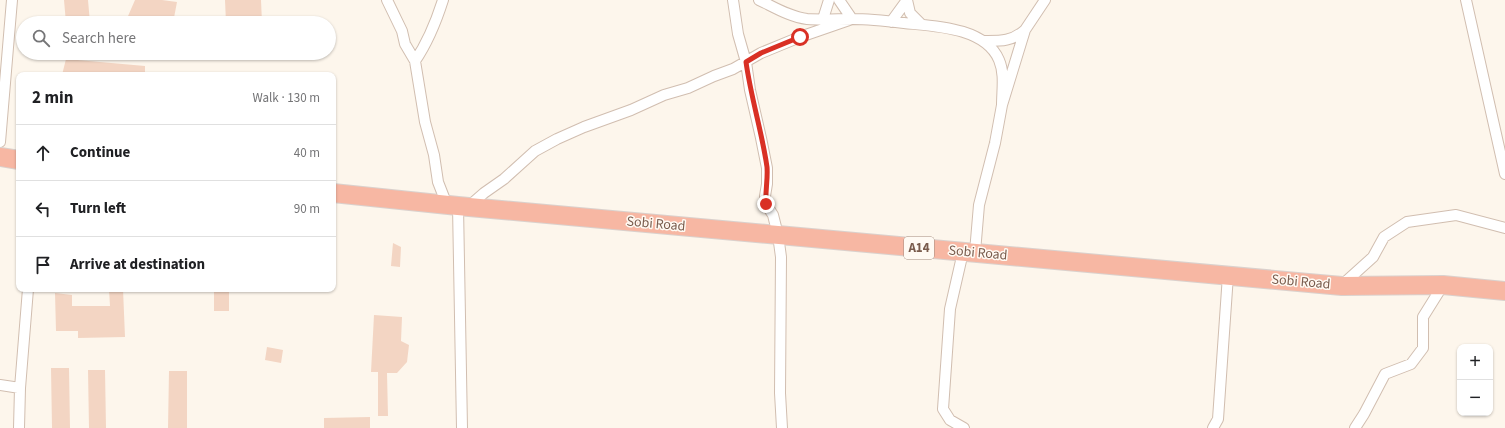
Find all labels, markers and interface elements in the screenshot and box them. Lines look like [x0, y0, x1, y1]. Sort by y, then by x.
search box [16, 16, 336, 60]
icon: search [30, 27, 52, 49]
text: Search here [62, 28, 136, 49]
route start [791, 28, 809, 46]
text: 2 min [32, 86, 73, 110]
text: Walk · 130 m [252, 89, 320, 107]
icon: ahead [32, 142, 54, 164]
text: Continue [70, 142, 130, 163]
text: 40 m [294, 144, 320, 162]
route end [757, 195, 775, 213]
icon: left [32, 198, 54, 220]
text: Turn left [70, 198, 126, 219]
text: 90 m [294, 200, 320, 218]
street label: Sobi Road [626, 211, 686, 237]
road number: A14 [904, 237, 934, 259]
street label: Sobi Road [948, 240, 1008, 266]
icon: arrive [32, 254, 54, 276]
text: Arrive at destination [70, 254, 205, 275]
street label: Sobi Road [1271, 269, 1331, 295]
map controls [1457, 344, 1493, 416]
button: + [1457, 344, 1493, 380]
button: − [1457, 380, 1493, 416]

